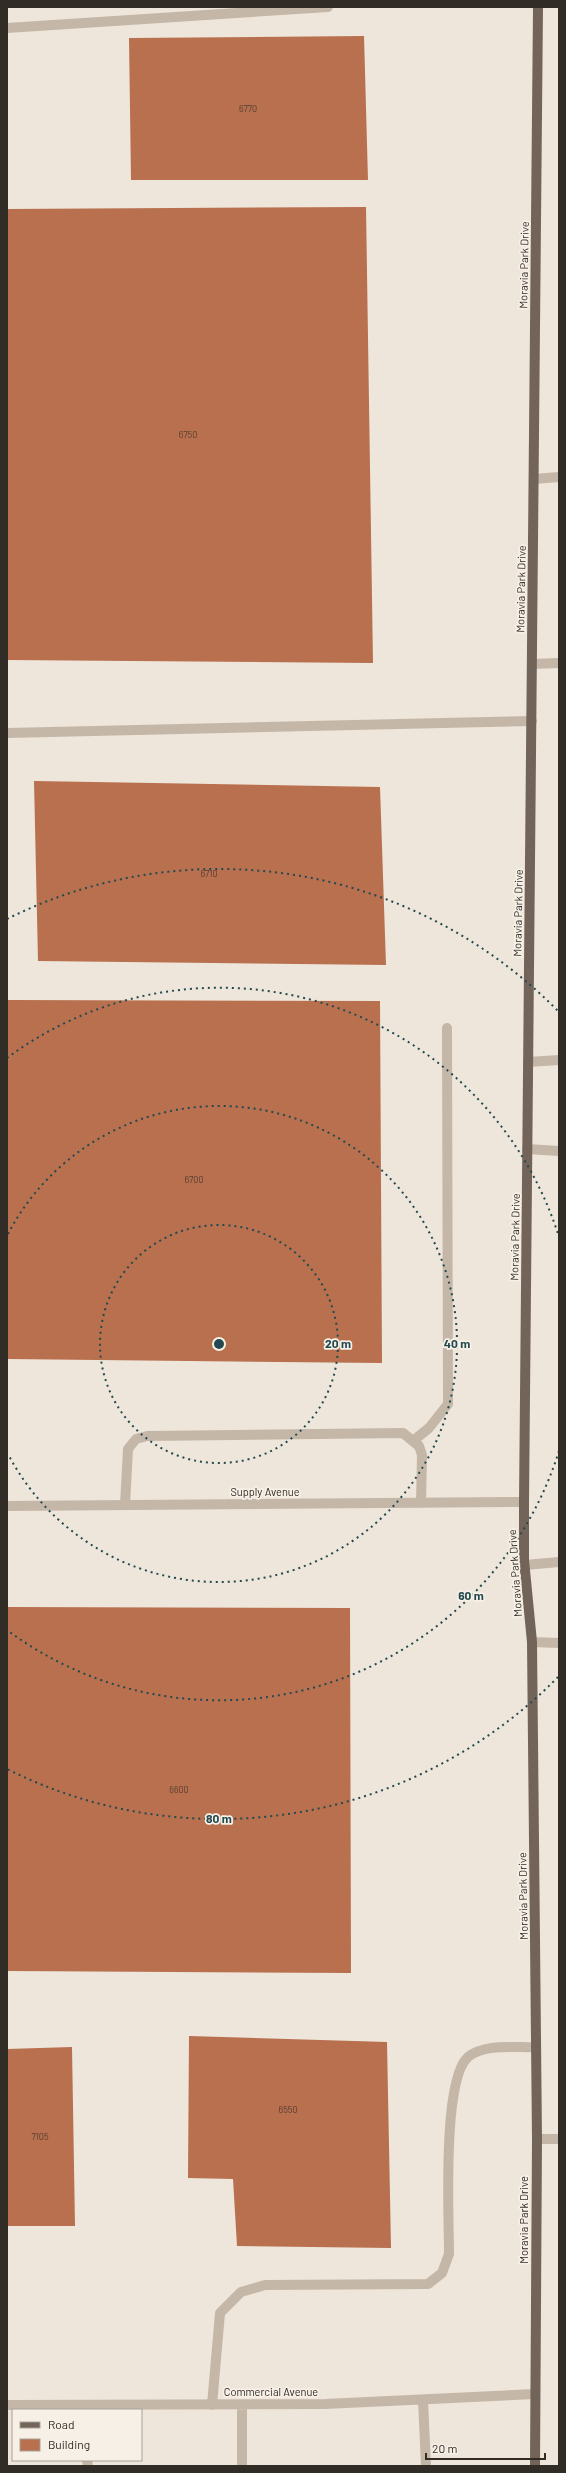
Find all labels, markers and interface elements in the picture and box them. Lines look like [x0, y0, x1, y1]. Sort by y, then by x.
house number: 6770 [239, 103, 257, 114]
street label: Moravia Park Drive [516, 221, 531, 309]
house number: 6750 [179, 429, 197, 440]
street label: Moravia Park Drive [513, 545, 528, 633]
house number: 6710 [200, 868, 218, 879]
street label: Moravia Park Drive [510, 869, 525, 957]
house number: 6700 [184, 1174, 204, 1185]
street label: Moravia Park Drive [507, 1193, 522, 1281]
text: 20 m [325, 1336, 351, 1350]
text: 40 m [444, 1336, 470, 1350]
centre of rings [212, 1337, 226, 1351]
street label: Supply Avenue [230, 1485, 300, 1498]
street label: Moravia Park Drive [505, 1529, 524, 1617]
text: 60 m [458, 1588, 484, 1602]
house number: 6600 [169, 1784, 189, 1795]
text: 80 m [206, 1811, 232, 1825]
street label: Moravia Park Drive [515, 1852, 530, 1940]
house number: 6550 [279, 2104, 297, 2115]
house number: 7105 [31, 2131, 49, 2142]
street label: Moravia Park Drive [517, 2176, 530, 2264]
street label: Commercial Avenue [224, 2385, 318, 2398]
legend [12, 2409, 142, 2461]
text: Road [48, 2417, 75, 2431]
scale bar [426, 2435, 545, 2461]
text: Building [48, 2437, 90, 2451]
text: 20 m [432, 2441, 458, 2455]

